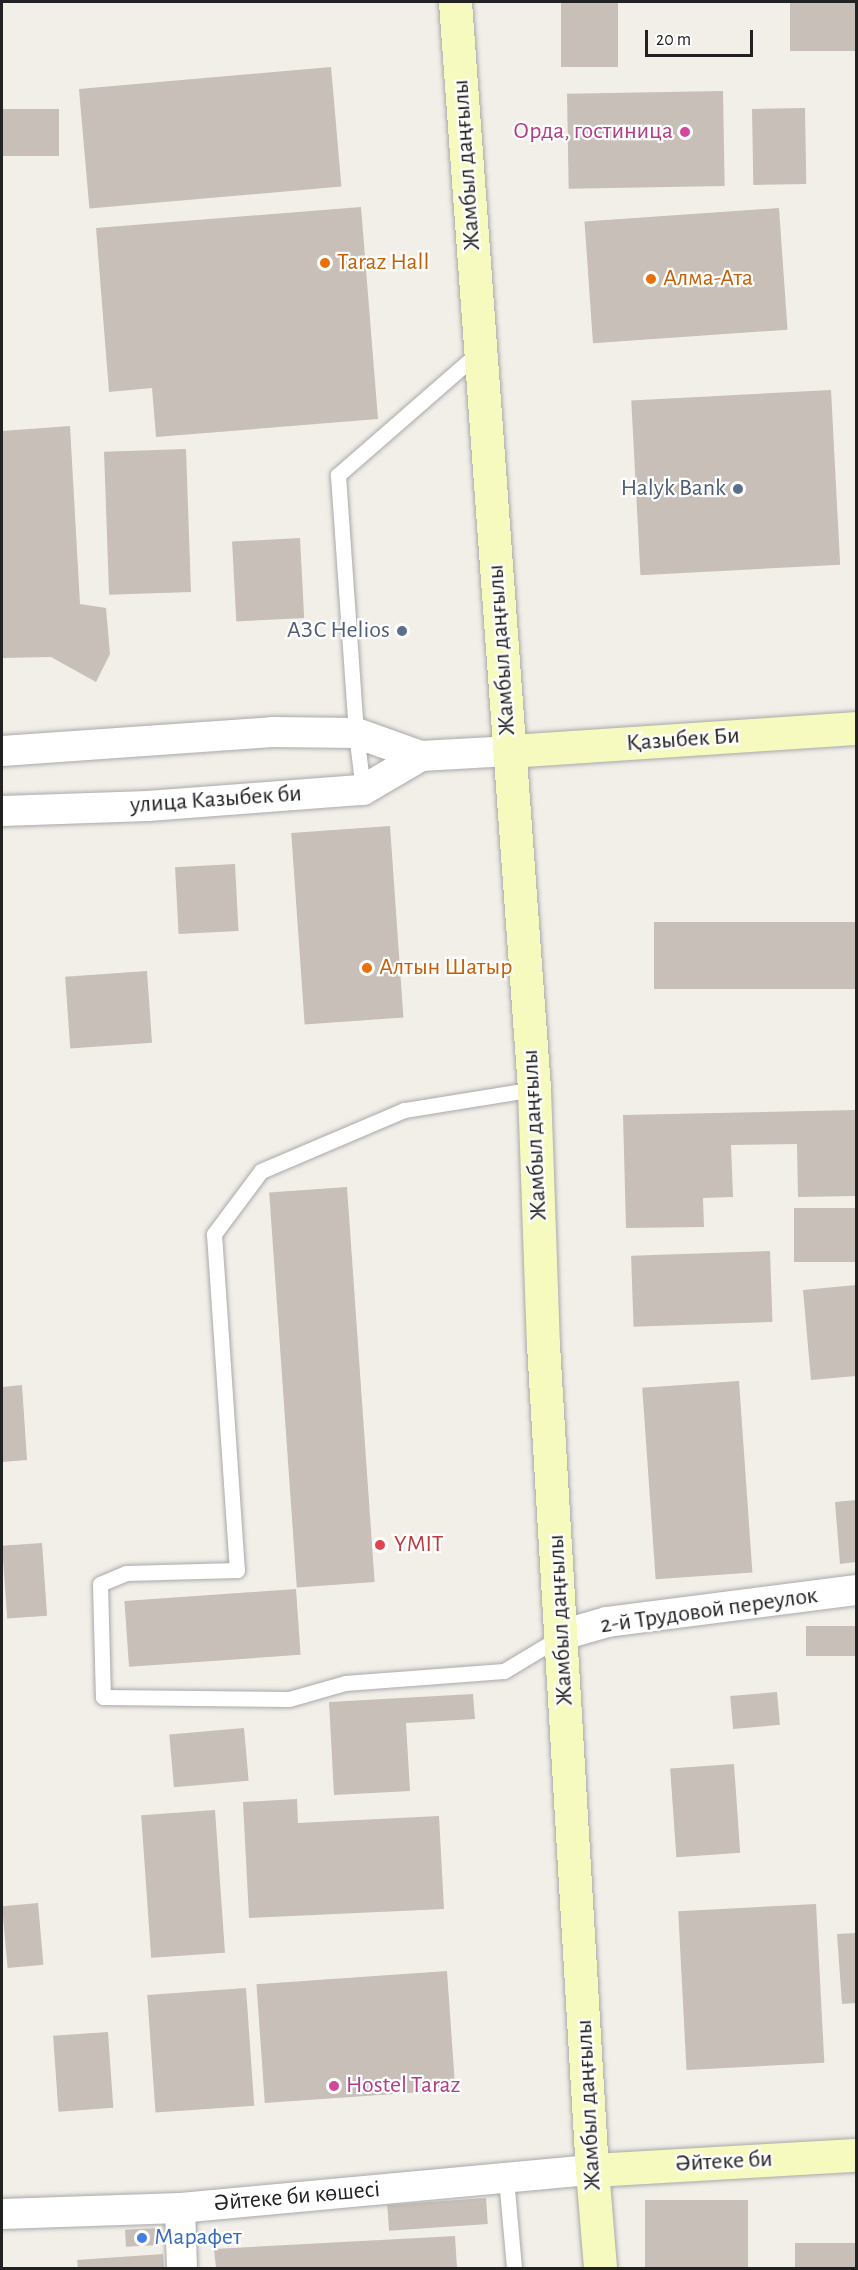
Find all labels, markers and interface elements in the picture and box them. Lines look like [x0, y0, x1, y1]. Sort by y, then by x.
scale bar [648, 18, 756, 56]
text: 20 m [656, 31, 691, 49]
street label: Жамбыл даңғылы [447, 78, 487, 252]
place label: Орда, гостиница [513, 118, 673, 146]
marker: Орда, гостиница [678, 125, 692, 139]
place label: Taraz Hall [337, 249, 429, 277]
marker: Taraz Hall [318, 256, 332, 270]
place label: Алма-Ата [663, 265, 753, 293]
marker: Алма-Ата [644, 272, 658, 286]
place label: Halyk Bank [621, 475, 726, 503]
marker: Halyk Bank [731, 482, 745, 496]
street label: Жамбыл даңғылы [482, 563, 522, 737]
place label: АЗС Helios [287, 617, 390, 645]
marker: АЗС Helios [395, 624, 409, 638]
street label: Қазыбек Би [625, 722, 741, 758]
street label: улица Казыбек би [129, 780, 303, 820]
place label: Алтын Шатыр [379, 954, 512, 982]
marker: Алтын Шатыр [360, 961, 374, 975]
street label: Жамбыл даңғылы [516, 1049, 554, 1221]
place label: YMIT [394, 1531, 443, 1559]
street label: Жамбыл даңғылы [542, 1534, 580, 1706]
marker: YMIT [371, 1536, 389, 1554]
street label: 2-й Трудовой переулок [599, 1581, 819, 1641]
street label: Жамбыл даңғылы [570, 2019, 608, 2191]
place label: Hostel Taraz [346, 2072, 460, 2100]
marker: Hostel Taraz [327, 2079, 341, 2093]
street label: Әйтеке би [675, 2145, 773, 2179]
street label: Әйтеке би көшесі [213, 2175, 381, 2219]
place label: Марафет [154, 2224, 242, 2252]
marker: Марафет [135, 2231, 149, 2245]

